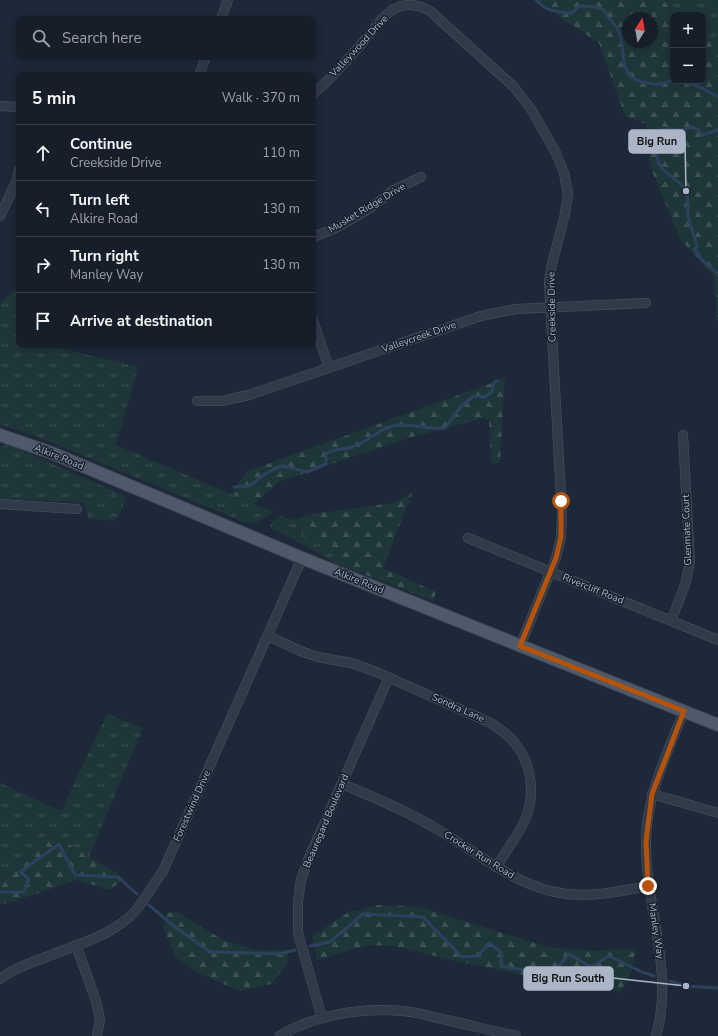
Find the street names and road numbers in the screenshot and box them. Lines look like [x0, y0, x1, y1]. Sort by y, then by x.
street label: Valleywood Drive [326, 12, 391, 81]
street label: Musket Ridge Drive [326, 179, 408, 237]
street label: Creekside Drive [544, 272, 560, 342]
street label: Valleycreek Drive [379, 318, 458, 357]
street label: Alkire Road [32, 441, 86, 473]
street label: Glenmate Court [679, 494, 695, 566]
street label: Alkire Road [332, 565, 386, 597]
street label: Rivercliff Road [560, 570, 626, 608]
street label: Sondra Lane [429, 690, 487, 726]
street label: Forestwind Drive [170, 768, 214, 844]
street label: Beauregard Boulevard [300, 772, 352, 870]
street label: Crocker Run Road [441, 828, 517, 882]
street label: Manley Way [645, 902, 667, 961]

